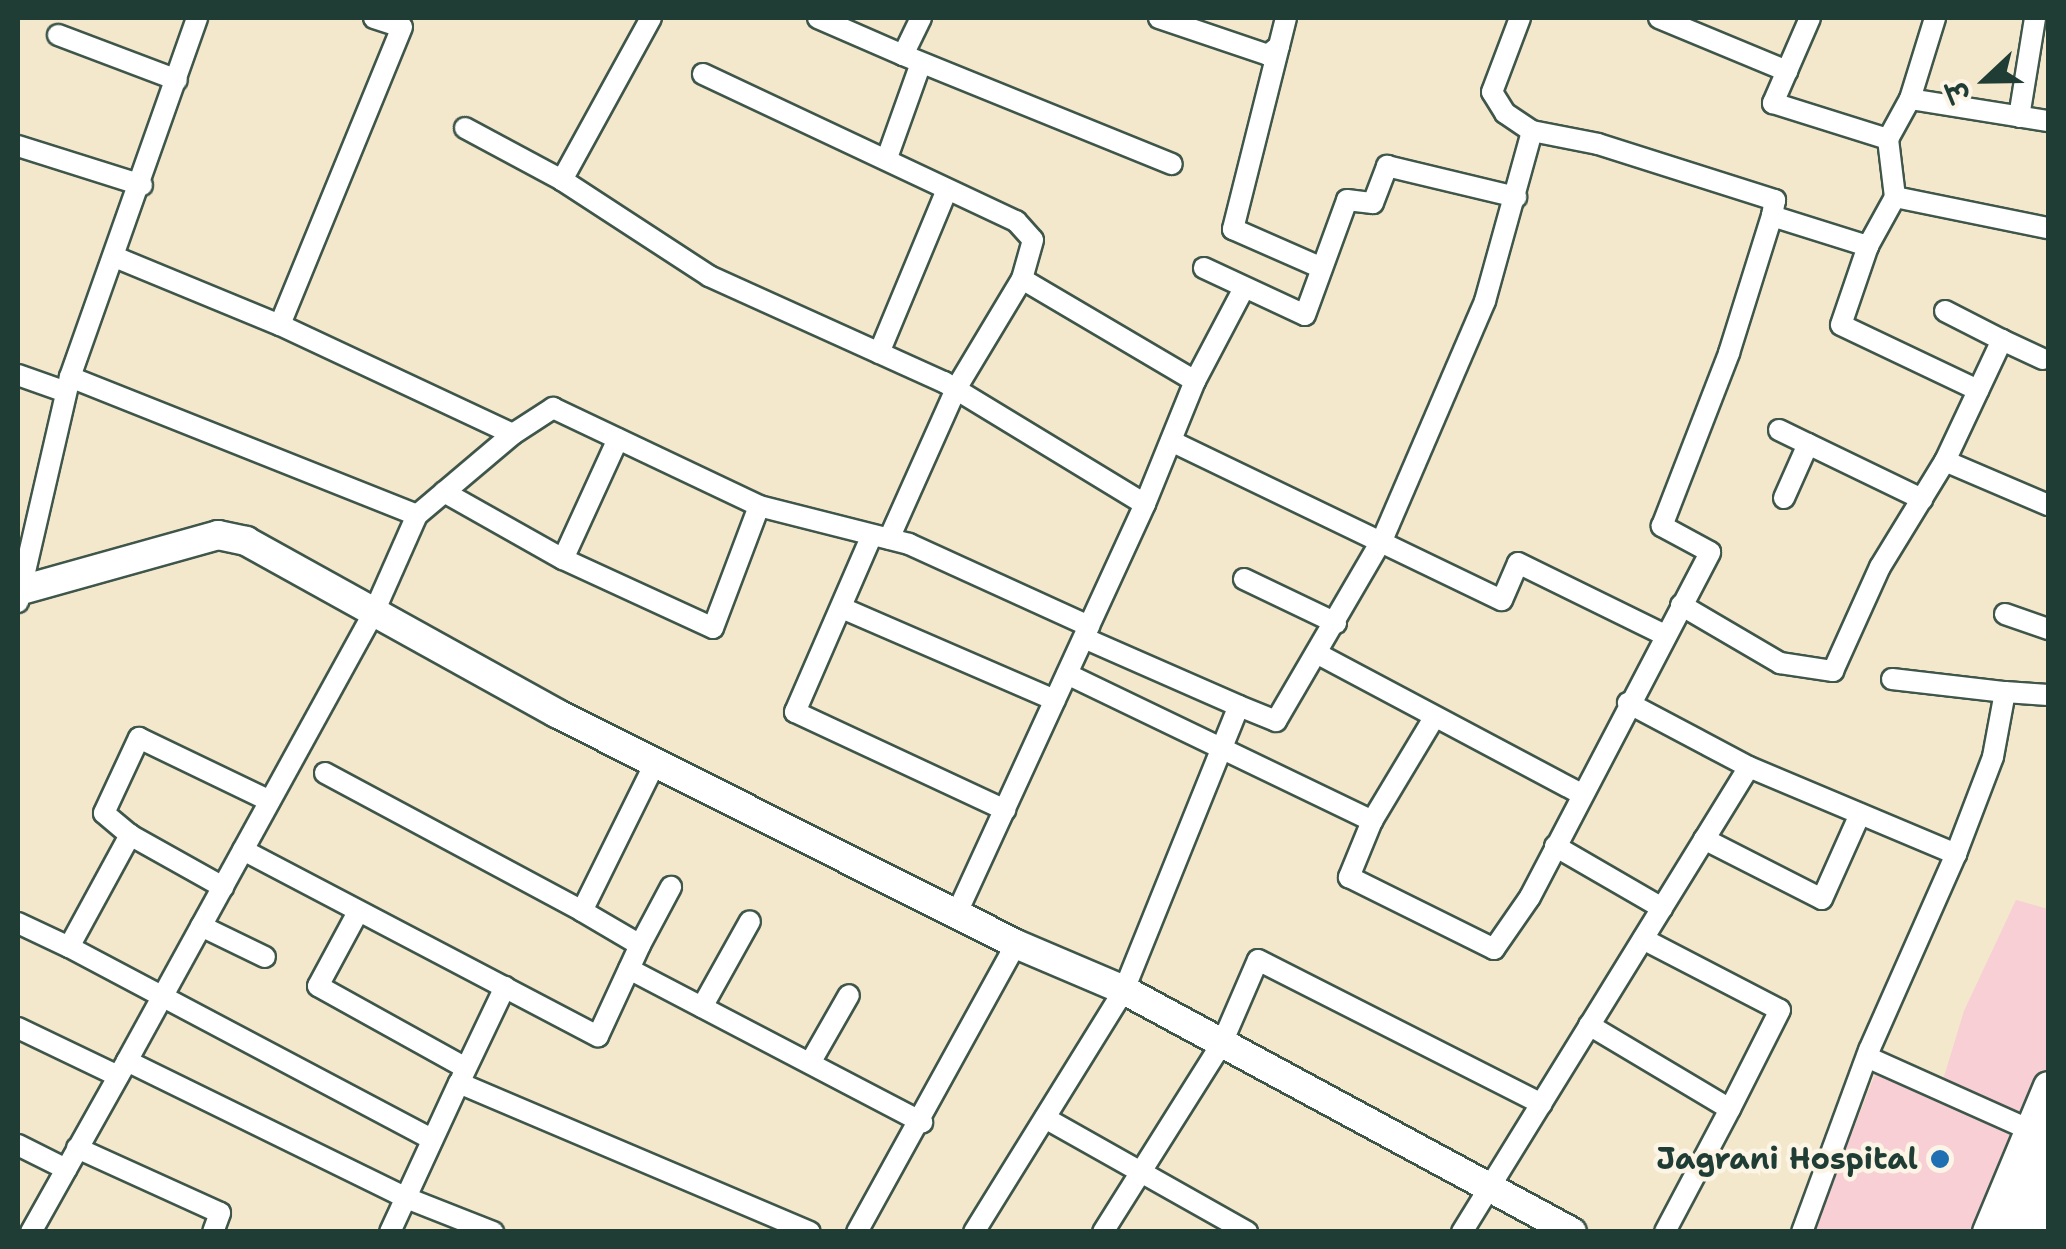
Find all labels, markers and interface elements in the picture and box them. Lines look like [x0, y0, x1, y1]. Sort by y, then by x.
north arrow [1936, 30, 2036, 130]
text: उ [1937, 75, 1979, 107]
place label: Jagrani Hospital [1656, 1141, 1918, 1177]
marker: Jagrani Hospital [1927, 1146, 1953, 1172]

